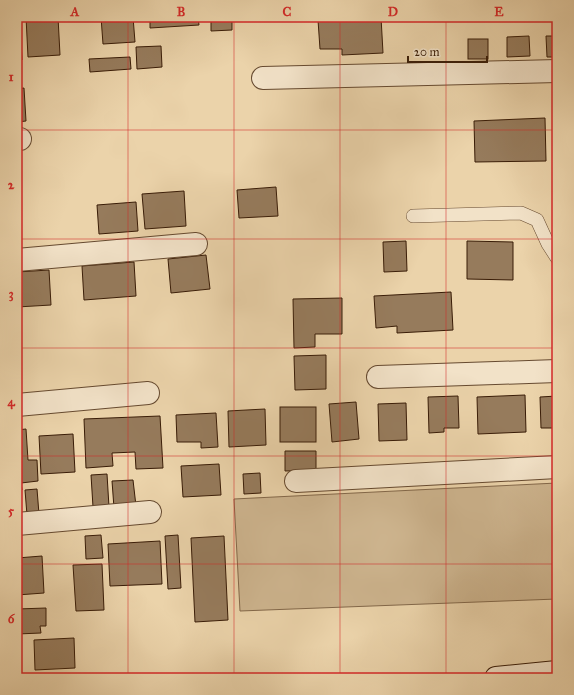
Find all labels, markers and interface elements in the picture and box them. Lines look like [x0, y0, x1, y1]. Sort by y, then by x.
text: A [70, 4, 80, 20]
text: B [177, 4, 186, 20]
text: C [283, 4, 292, 20]
text: D [388, 4, 398, 20]
text: E [494, 4, 504, 20]
scale bar [408, 38, 487, 64]
text: 20 m [414, 45, 440, 59]
text: 1 [8, 69, 14, 85]
text: 2 [8, 177, 15, 193]
text: 3 [8, 286, 14, 302]
text: 4 [7, 394, 15, 410]
text: 5 [8, 503, 15, 519]
text: 6 [8, 611, 16, 627]

